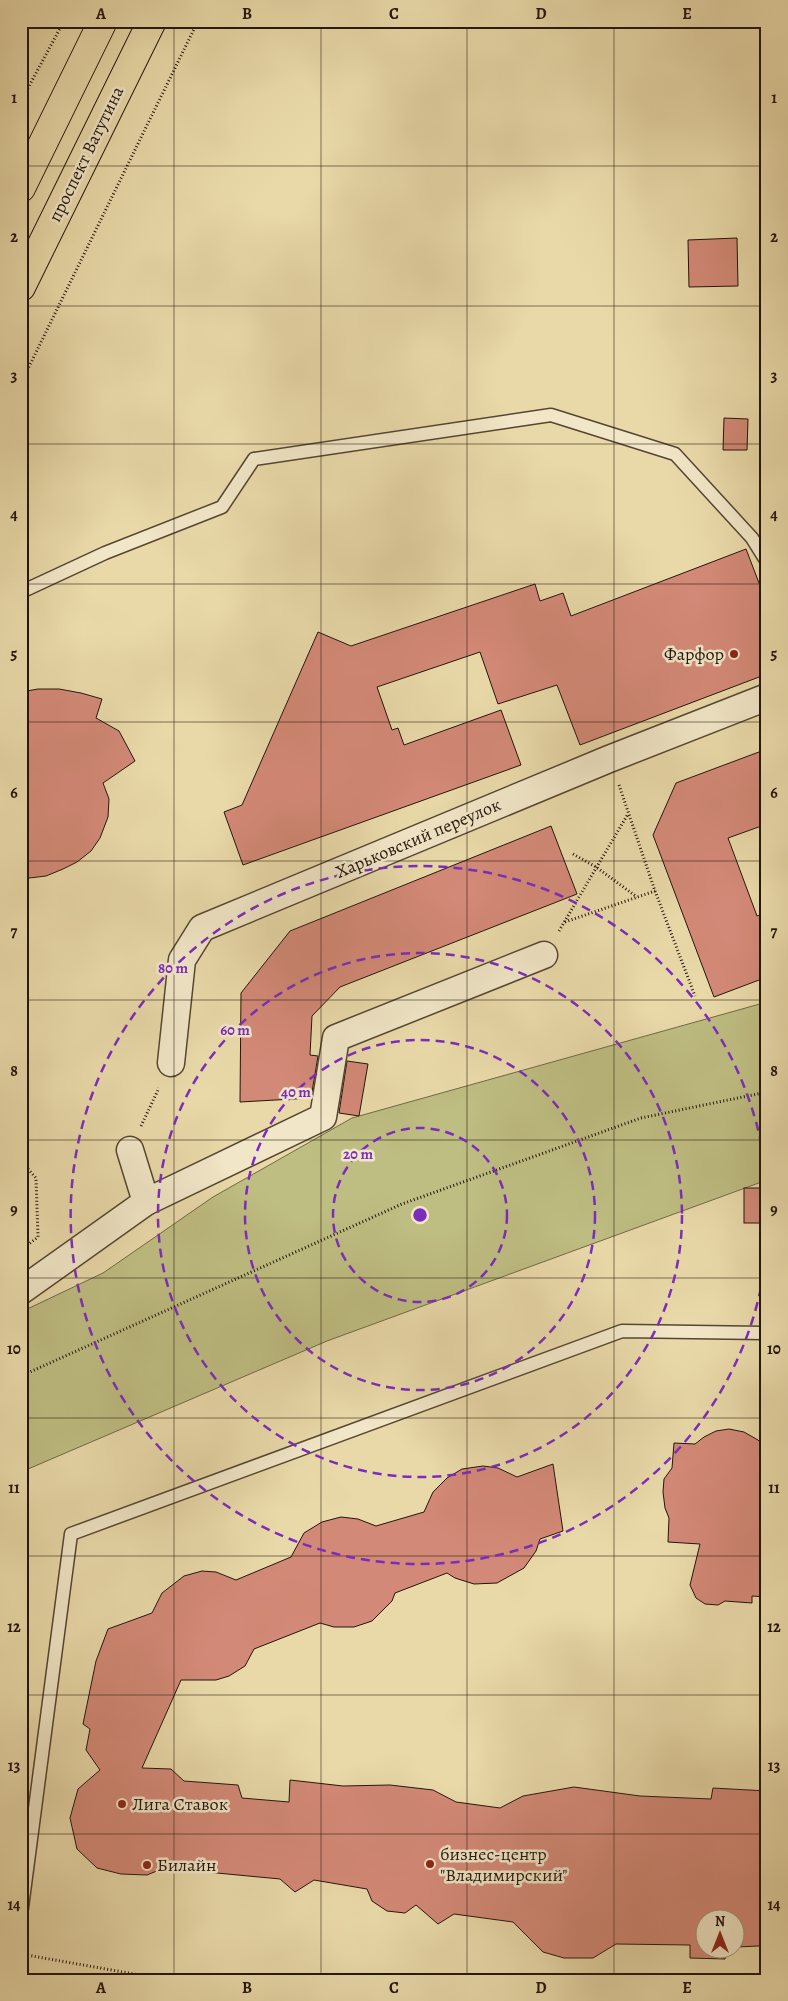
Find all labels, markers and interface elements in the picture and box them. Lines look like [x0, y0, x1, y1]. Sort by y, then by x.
text: A [95, 3, 107, 25]
text: B [242, 3, 252, 25]
text: C [389, 3, 399, 25]
text: D [535, 3, 547, 25]
text: E [682, 3, 692, 25]
street label: проспект Ватутина [43, 81, 130, 226]
text: 1 [11, 87, 17, 109]
text: 1 [771, 87, 777, 109]
text: 2 [10, 226, 18, 248]
text: 2 [770, 226, 778, 248]
text: 3 [11, 365, 18, 387]
text: 3 [771, 365, 778, 387]
text: 4 [10, 504, 18, 526]
text: 4 [770, 504, 778, 526]
place label: Фарфор [664, 642, 724, 666]
text: 5 [11, 643, 18, 665]
text: 5 [771, 643, 778, 665]
marker: Фарфор [728, 648, 740, 660]
text: 6 [10, 782, 18, 804]
text: 6 [770, 782, 778, 804]
street label: Харьковский переулок [332, 792, 504, 884]
text: 7 [11, 921, 18, 943]
text: 7 [771, 921, 778, 943]
text: 80 m [158, 958, 188, 978]
text: 60 m [220, 1020, 250, 1040]
text: 8 [10, 1060, 18, 1082]
text: 8 [770, 1060, 778, 1082]
text: 40 m [281, 1082, 311, 1102]
text: 20 m [343, 1144, 373, 1164]
text: 9 [10, 1199, 18, 1221]
text: 9 [770, 1199, 778, 1221]
centre of rings [411, 1206, 429, 1224]
text: 10 [7, 1338, 21, 1360]
text: 10 [767, 1338, 781, 1360]
text: 11 [8, 1477, 20, 1499]
text: 11 [768, 1477, 780, 1499]
text: 12 [7, 1616, 21, 1638]
text: 12 [767, 1616, 781, 1638]
text: 13 [8, 1755, 20, 1777]
text: 13 [768, 1755, 780, 1777]
place label: Лига Ставок [132, 1792, 228, 1816]
marker: Лига Ставок [116, 1798, 128, 1810]
place label: бизнес-центр "Владимирский" [440, 1842, 568, 1887]
place label: Билайн [157, 1853, 217, 1877]
marker: бизнес-центр "Владимирский" [424, 1858, 436, 1870]
marker: Билайн [141, 1859, 153, 1871]
text: 14 [7, 1894, 21, 1916]
text: 14 [767, 1894, 781, 1916]
north arrow [696, 1908, 746, 1958]
text: N [715, 1912, 725, 1931]
text: A [95, 1977, 107, 1999]
text: B [242, 1977, 252, 1999]
text: C [389, 1977, 399, 1999]
text: D [535, 1977, 547, 1999]
text: E [682, 1977, 692, 1999]

